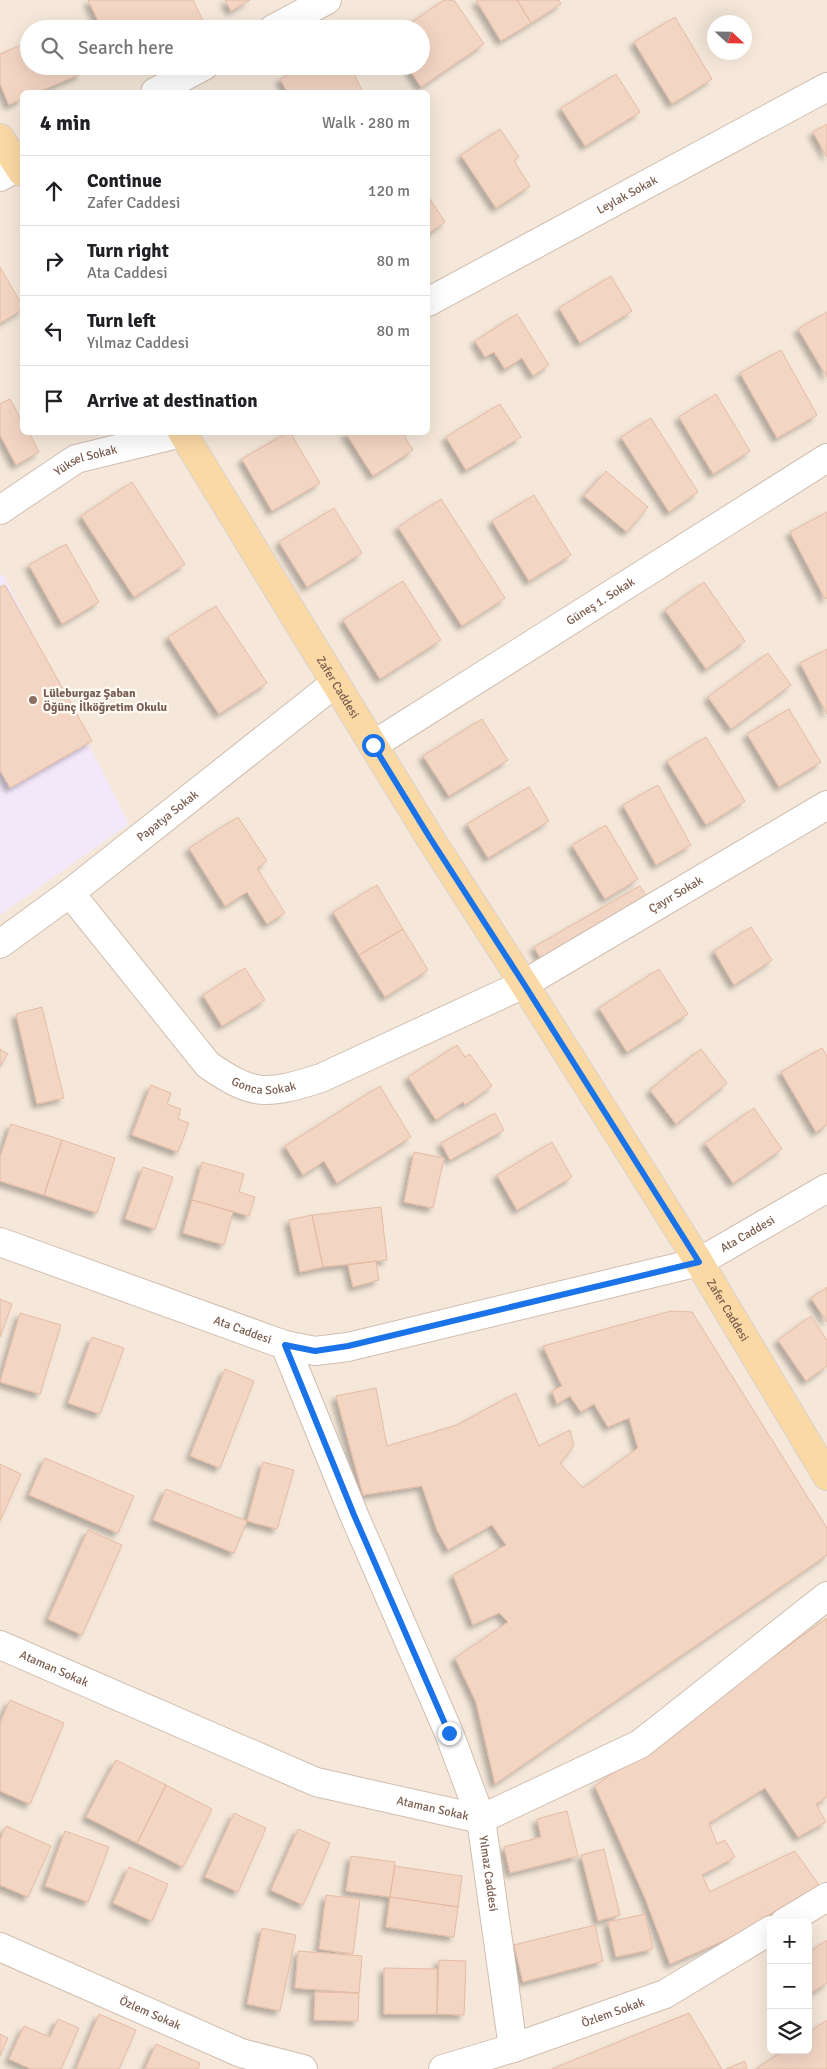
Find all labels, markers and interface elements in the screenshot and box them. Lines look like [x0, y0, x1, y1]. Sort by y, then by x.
north arrow [707, 15, 752, 60]
search box [20, 20, 430, 75]
icon: search [38, 34, 66, 62]
text: Search here [78, 36, 174, 60]
text: 4 min [40, 110, 91, 136]
text: Walk · 280 m [322, 113, 410, 133]
text: Continue [87, 169, 162, 193]
street label: Leylak Sokak [594, 172, 660, 217]
icon: ahead [40, 177, 68, 205]
text: 120 m [368, 181, 410, 201]
text: Zafer Caddesi [87, 193, 180, 213]
text: Turn right [87, 239, 169, 263]
icon: right [40, 247, 68, 275]
text: 80 m [376, 251, 410, 271]
text: Ata Caddesi [87, 263, 168, 283]
text: Turn left [87, 309, 156, 333]
icon: left [40, 317, 68, 345]
text: 80 m [376, 321, 410, 341]
text: Yılmaz Caddesi [87, 333, 189, 353]
icon: arrive [40, 387, 68, 415]
text: Arrive at destination [87, 389, 258, 413]
street label: Yüksel Sokak [51, 442, 118, 479]
street label: Güneş 1. Sokak [563, 574, 637, 628]
street label: Zafer Caddesi [313, 653, 363, 721]
place label: Lüleburgaz Şaban Öğünç İlköğretim Okulu [43, 686, 167, 715]
marker: Lüleburgaz Şaban Öğünç İlköğretim Okulu [27, 694, 39, 706]
route start [362, 734, 385, 757]
street label: Papatya Sokak [134, 787, 201, 845]
street label: Çayır Sokak [646, 873, 705, 916]
street label: Gonca Sokak [229, 1074, 297, 1098]
street label: Ata Caddesi [717, 1212, 777, 1256]
street label: Zafer Caddesi [703, 1276, 752, 1344]
street label: Ata Caddesi [212, 1312, 274, 1347]
street label: Ataman Sokak [17, 1647, 91, 1690]
route end [438, 1722, 461, 1745]
street label: Ataman Sokak [395, 1793, 470, 1824]
street label: Yılmaz Caddesi [476, 1834, 501, 1912]
map controls [767, 1919, 812, 2054]
button: + [767, 1919, 812, 1964]
button: − [767, 1964, 812, 2009]
street label: Özlem Sokak [117, 1993, 183, 2033]
street label: Özlem Sokak [579, 1994, 646, 2031]
button: layers [767, 2009, 812, 2054]

